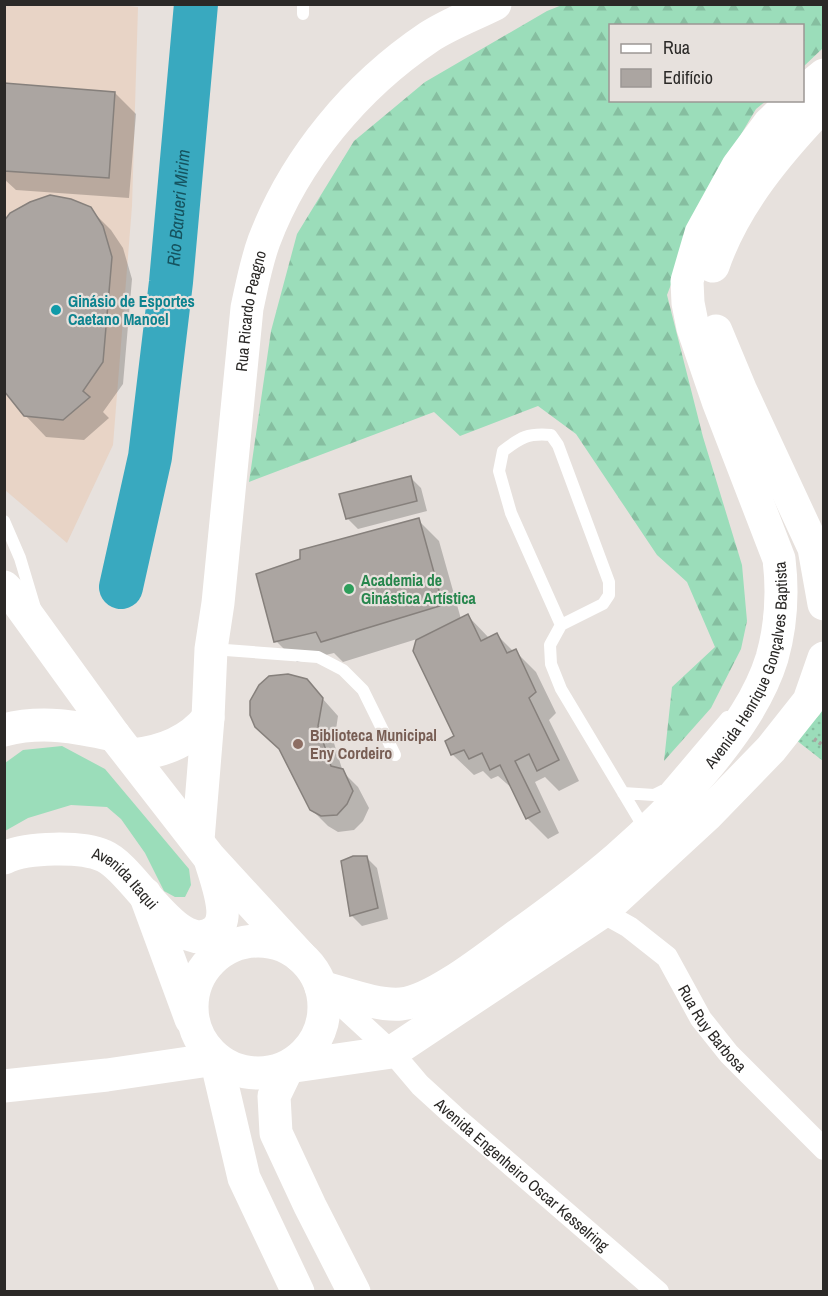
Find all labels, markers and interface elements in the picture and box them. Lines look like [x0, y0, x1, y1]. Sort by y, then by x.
legend [609, 24, 804, 102]
text: Rua [663, 35, 690, 60]
text: Edifício [663, 65, 713, 90]
water label: Rio Barueri Mirim [160, 148, 195, 267]
street label: Rua Ricardo Peagno [230, 248, 271, 373]
place label: Ginásio de Esportes Caetano Manoel [68, 290, 195, 330]
marker: Ginásio de Esportes Caetano Manoel [49, 303, 63, 317]
street label: Avenida Henrique Gonçalves Baptista [699, 560, 792, 773]
place label: Academia de Ginástica Artística [361, 569, 476, 609]
marker: Academia de Ginástica Artística [342, 582, 356, 596]
place label: Biblioteca Municipal Eny Cordeiro [310, 724, 437, 764]
marker: Biblioteca Municipal Eny Cordeiro [291, 737, 305, 751]
street label: Avenida Itaqui [89, 841, 163, 914]
street label: Rua Ruy Barbosa [673, 981, 752, 1077]
street label: Avenida Engenheiro Oscar Kesselring [429, 1092, 614, 1256]

